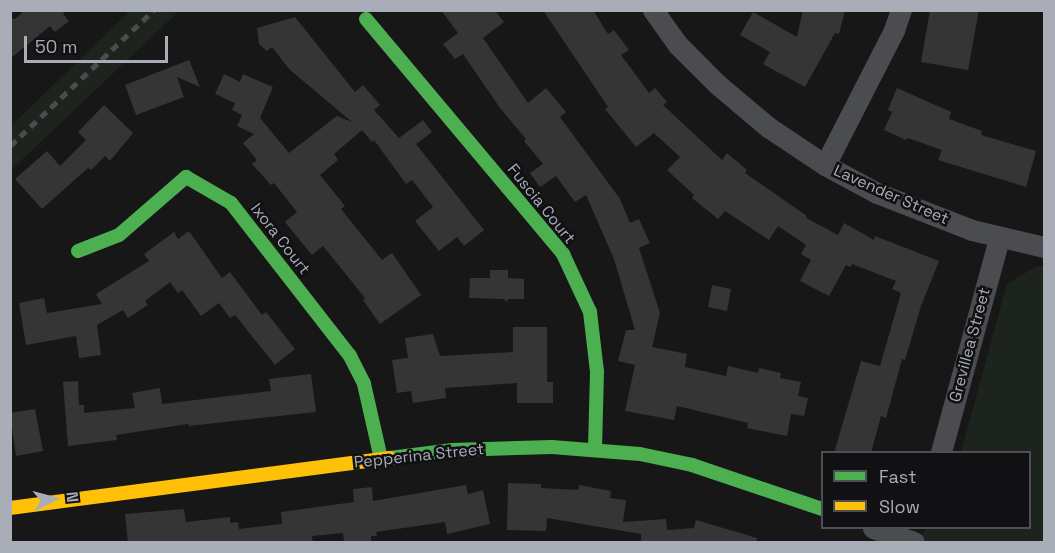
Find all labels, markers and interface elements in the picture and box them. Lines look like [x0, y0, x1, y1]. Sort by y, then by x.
scale bar [27, 24, 171, 62]
text: 50 m [35, 35, 77, 58]
street label: Fuscia Court [503, 160, 579, 248]
street label: Lavender Street [830, 161, 952, 229]
street label: Ixora Court [246, 200, 314, 278]
street label: Grevillea Street [946, 286, 994, 404]
street label: Pepperina Street [353, 440, 485, 472]
legend [821, 451, 1031, 529]
text: Fast [879, 465, 916, 488]
north arrow [24, 469, 84, 529]
text: N [61, 491, 83, 503]
text: Slow [879, 495, 920, 518]

